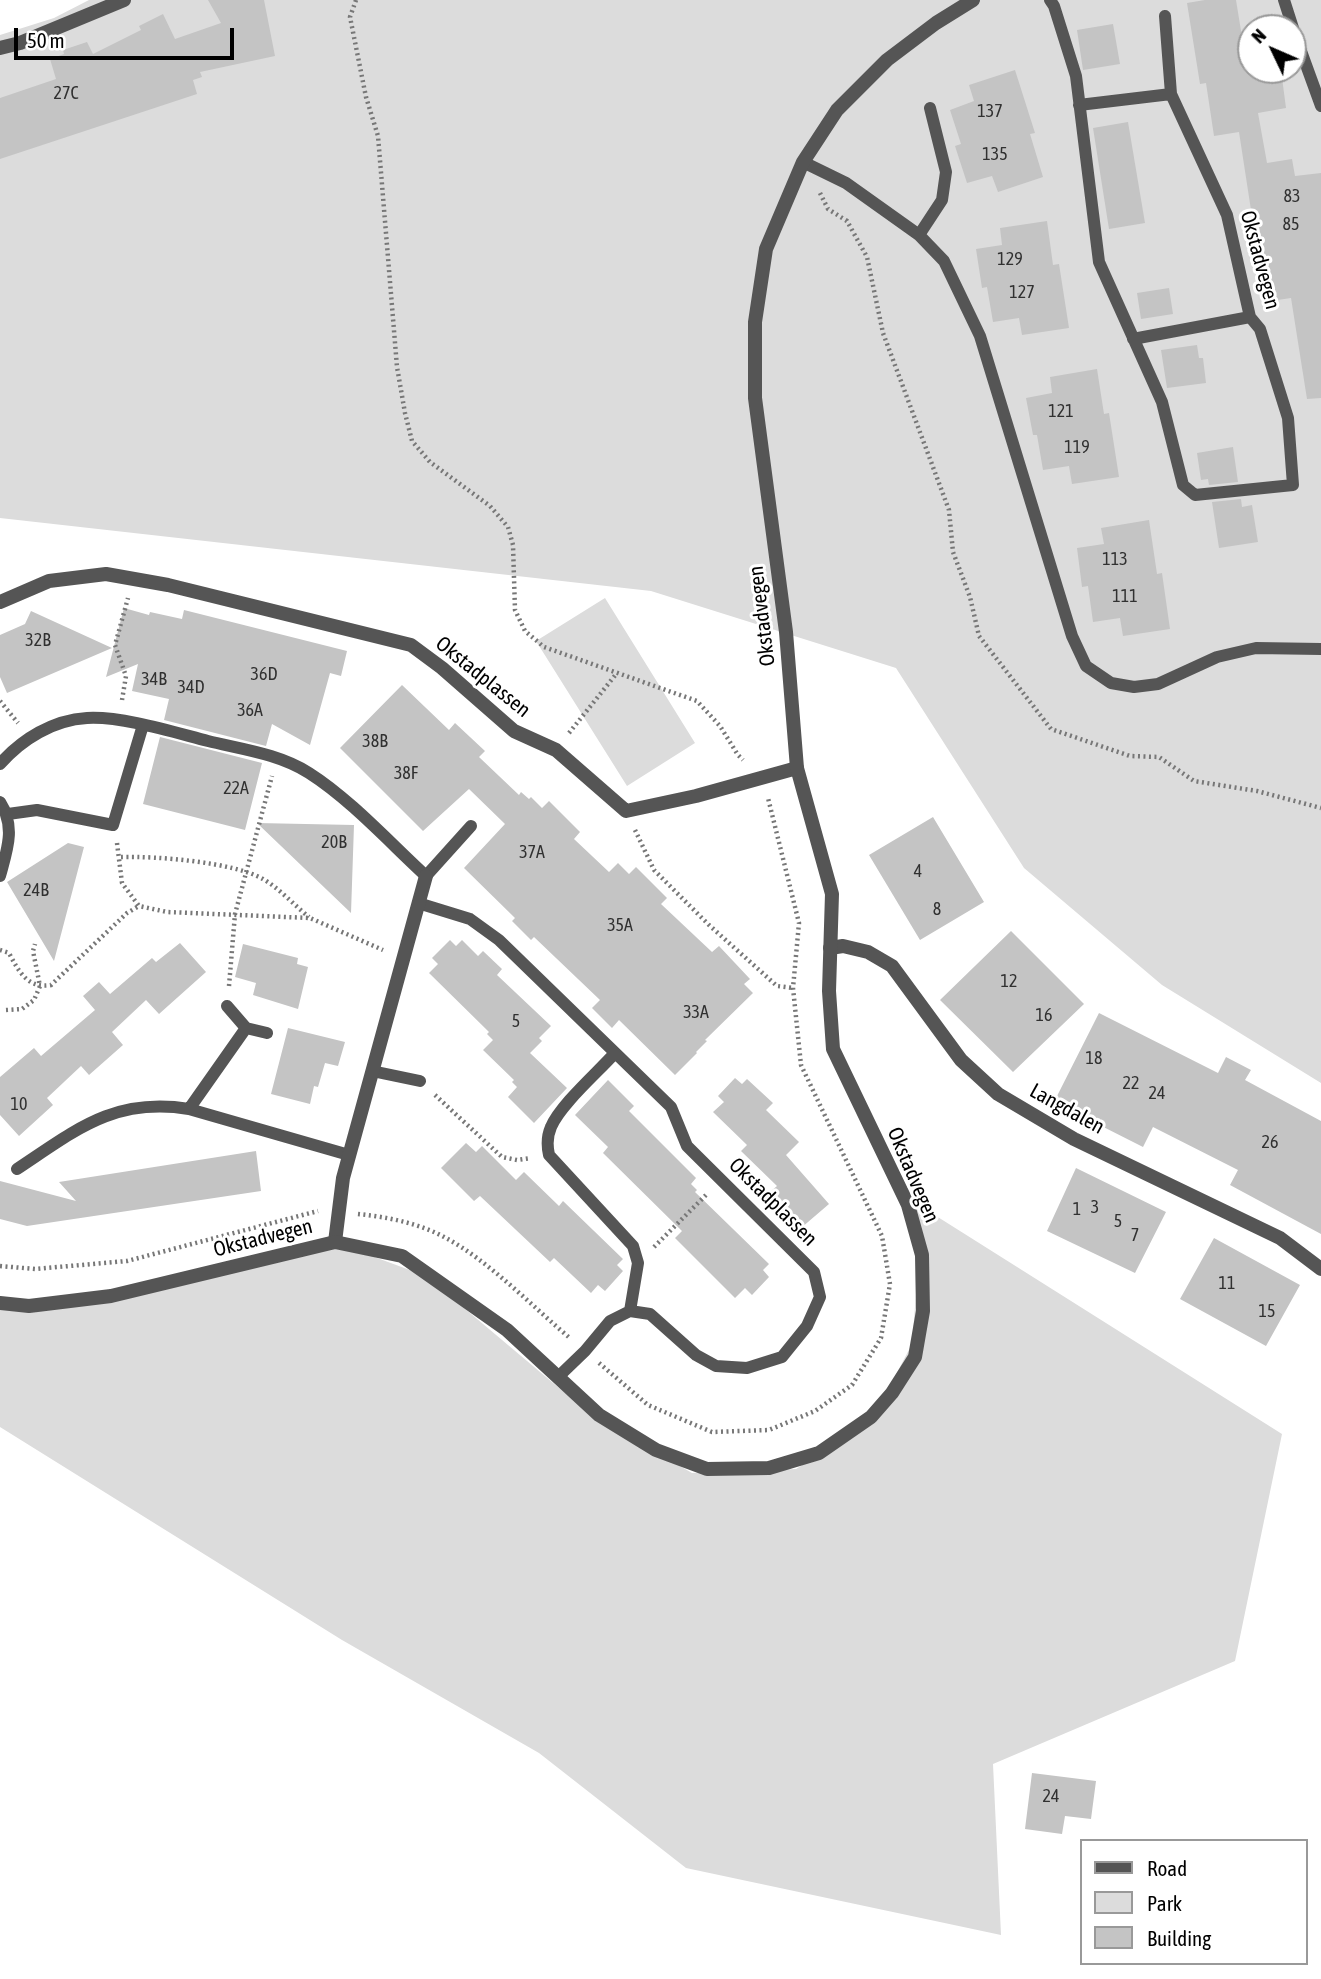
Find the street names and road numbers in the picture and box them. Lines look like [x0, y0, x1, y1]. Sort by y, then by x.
street label: Okstadvegen [1235, 208, 1285, 312]
street label: Okstadvegen [743, 564, 781, 668]
street label: Okstadplassen [431, 631, 535, 723]
street label: Langdalen [1025, 1078, 1109, 1140]
street label: Okstadvegen [882, 1124, 944, 1226]
street label: Okstadplassen [724, 1153, 822, 1251]
street label: Okstadvegen [211, 1214, 315, 1262]

